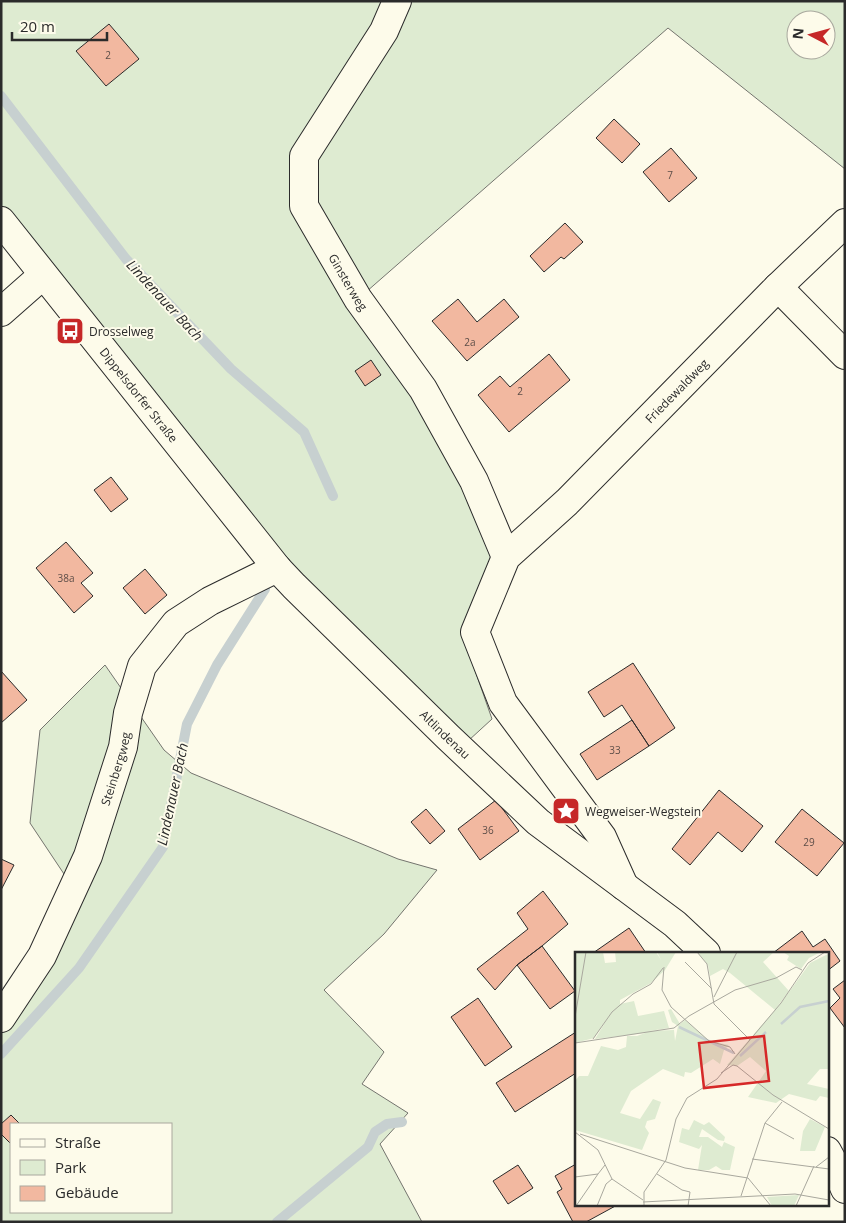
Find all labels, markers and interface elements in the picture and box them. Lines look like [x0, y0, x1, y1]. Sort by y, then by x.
scale bar [12, 10, 108, 42]
north arrow [786, 10, 836, 60]
text: 20 m [20, 16, 55, 36]
text: N [788, 27, 808, 40]
house number: 2 [105, 48, 111, 62]
house number: 7 [667, 168, 673, 182]
street label: Ginsterweg [325, 250, 372, 314]
water label: Lindenauer Bach [122, 255, 208, 345]
bus stop icon: Drosselweg [55, 316, 85, 346]
place label: Drosselweg [89, 323, 154, 340]
house number: 2a [464, 335, 476, 349]
street label: Dippelsdorfer Straße [96, 344, 182, 446]
street label: Friedewaldweg [641, 354, 712, 427]
house number: 2 [517, 384, 523, 398]
house number: 38a [58, 571, 75, 585]
street label: Altlindenau [417, 706, 474, 762]
street label: Steinbergweg [96, 730, 134, 808]
water label: Lindenauer Bach [152, 741, 192, 847]
house number: 33 [609, 743, 621, 757]
place icon: Wegweiser-Wegstein [551, 796, 581, 826]
place label: Wegweiser-Wegstein [585, 803, 701, 820]
house number: 36 [482, 823, 494, 837]
house number: 29 [803, 835, 815, 849]
inset map [575, 952, 828, 1206]
legend [10, 1123, 172, 1213]
text: Straße [55, 1132, 101, 1152]
text: Park [55, 1157, 86, 1177]
text: Gebäude [55, 1182, 119, 1202]

